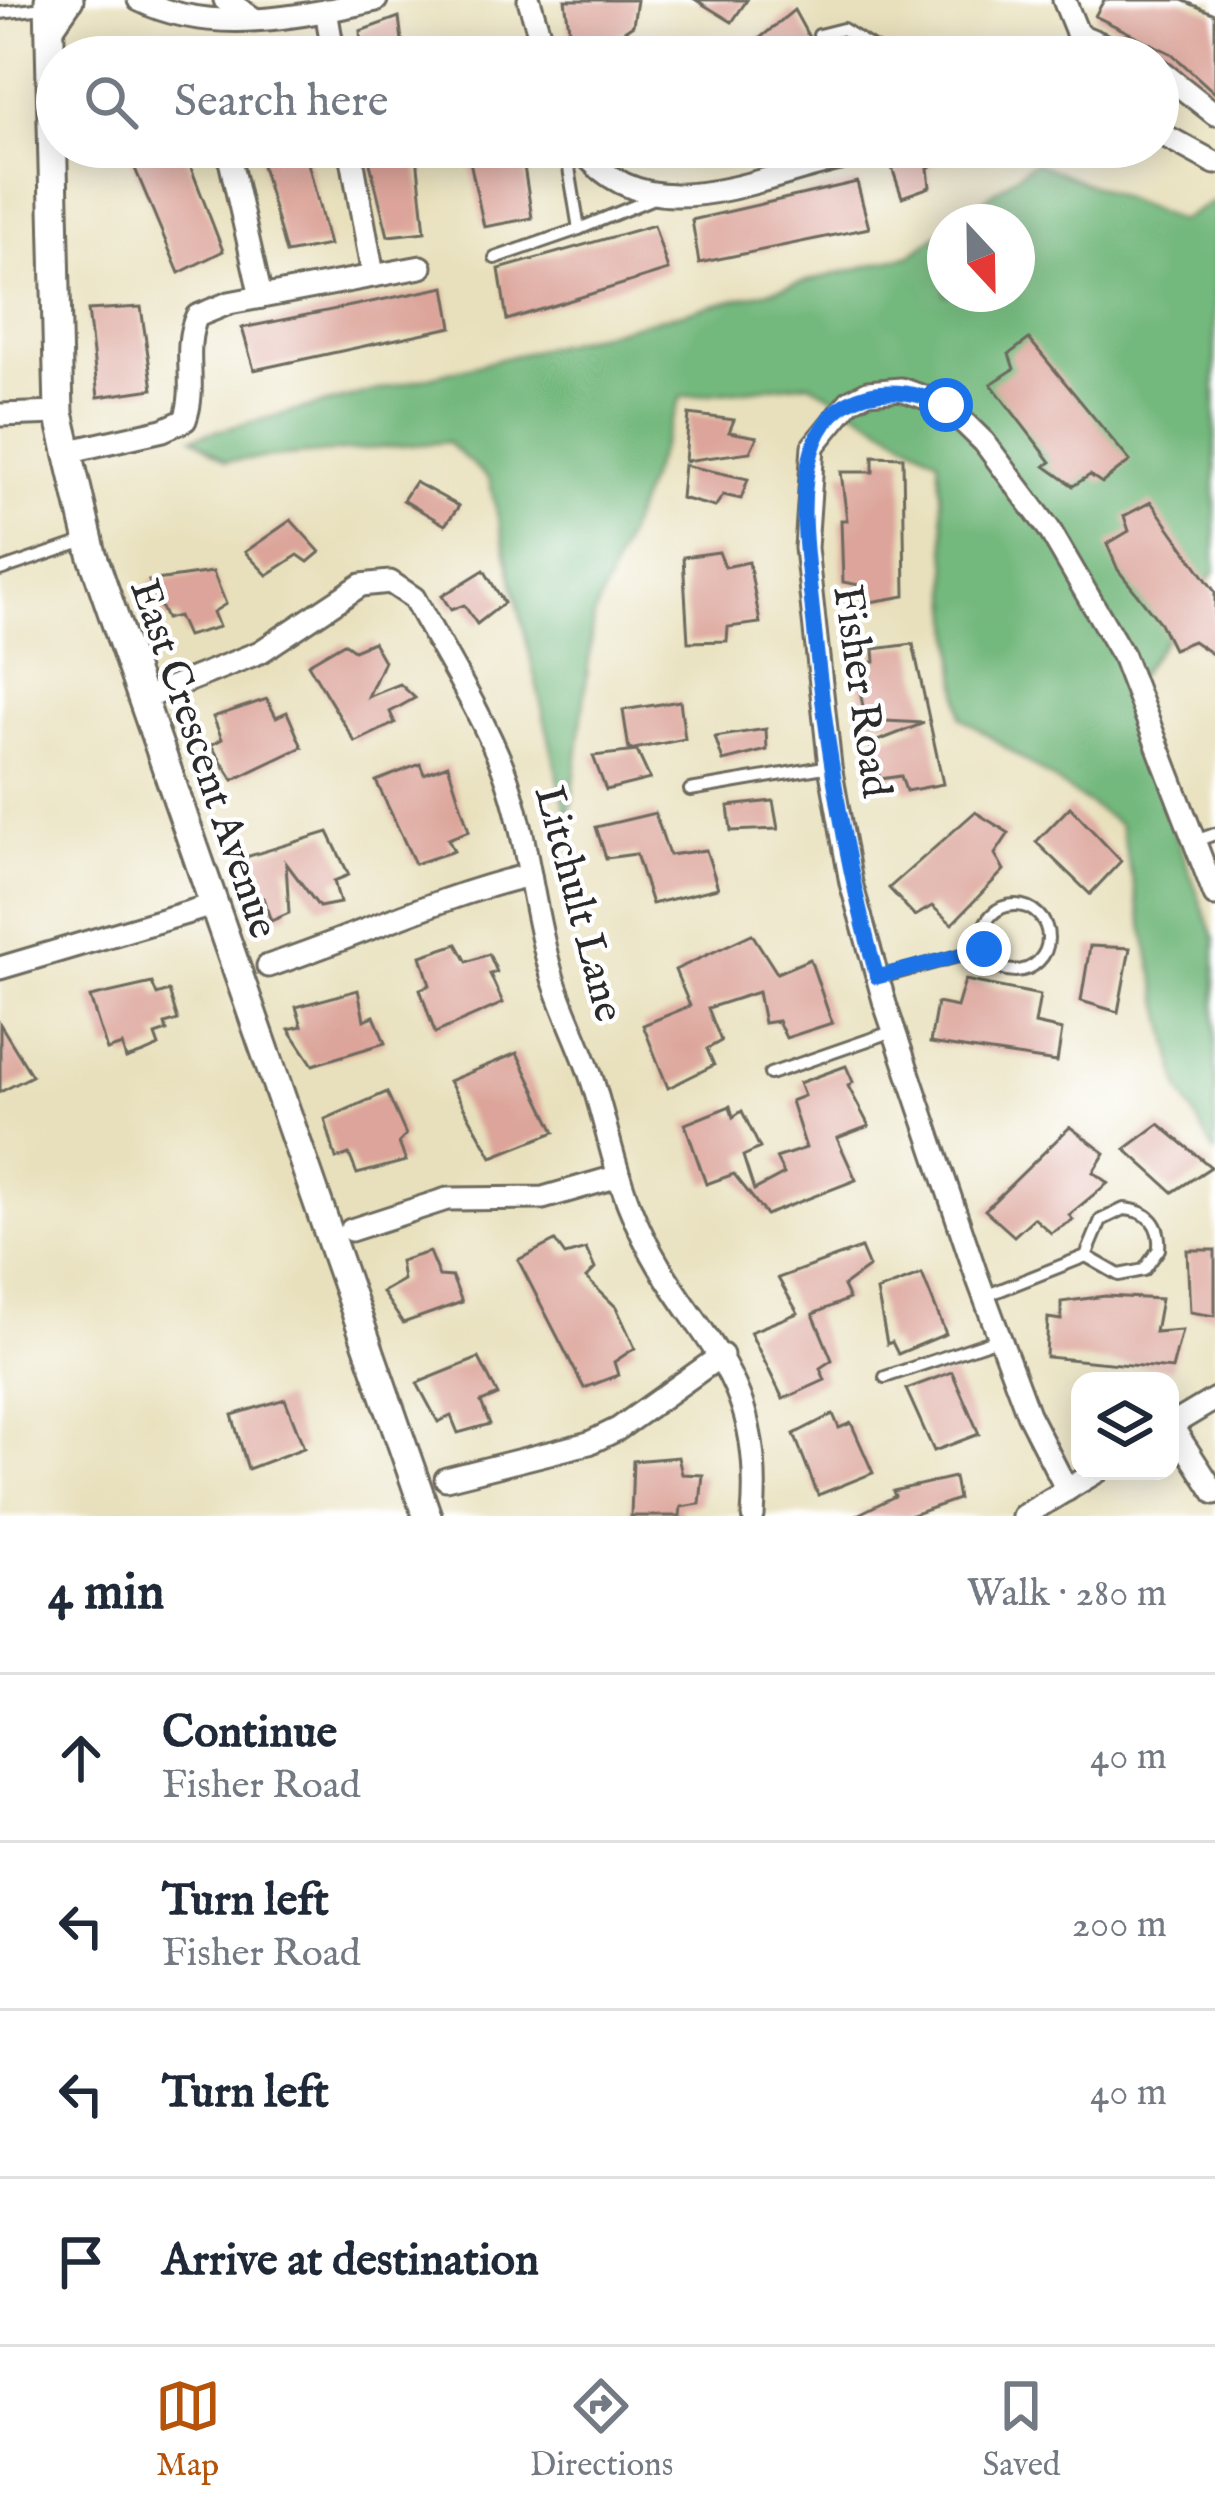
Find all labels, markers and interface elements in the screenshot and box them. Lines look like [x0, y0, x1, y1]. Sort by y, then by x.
search box [36, 36, 1179, 168]
icon: search [78, 69, 144, 135]
text: Search here [174, 74, 388, 131]
north arrow [927, 204, 1035, 312]
route start [919, 378, 973, 432]
street label: East Crescent Avenue [116, 573, 289, 946]
street label: Fisher Road [819, 582, 902, 802]
street label: Litchult Lane [521, 780, 635, 1028]
route end [957, 922, 1011, 976]
map controls [1071, 1372, 1179, 1480]
button: layers [1071, 1372, 1179, 1480]
text: 4 min [48, 1562, 164, 1627]
text: Walk · 280 m [967, 1570, 1167, 1619]
text: Continue [162, 1705, 337, 1762]
icon: ahead [48, 1725, 114, 1791]
text: 40 m [1090, 1733, 1167, 1782]
text: Fisher Road [162, 1762, 360, 1811]
text: Turn left [162, 1873, 329, 1930]
icon: left [48, 1893, 114, 1959]
text: 200 m [1072, 1901, 1167, 1950]
text: Fisher Road [162, 1930, 360, 1979]
icon: left [48, 2061, 114, 2127]
text: Turn left [162, 2065, 329, 2122]
text: 40 m [1090, 2069, 1167, 2118]
icon: arrive [48, 2229, 114, 2295]
text: Arrive at destination [162, 2233, 539, 2290]
tab: Map [155, 2373, 221, 2487]
tab: Directions [530, 2373, 673, 2487]
tab: Saved [982, 2373, 1060, 2487]

